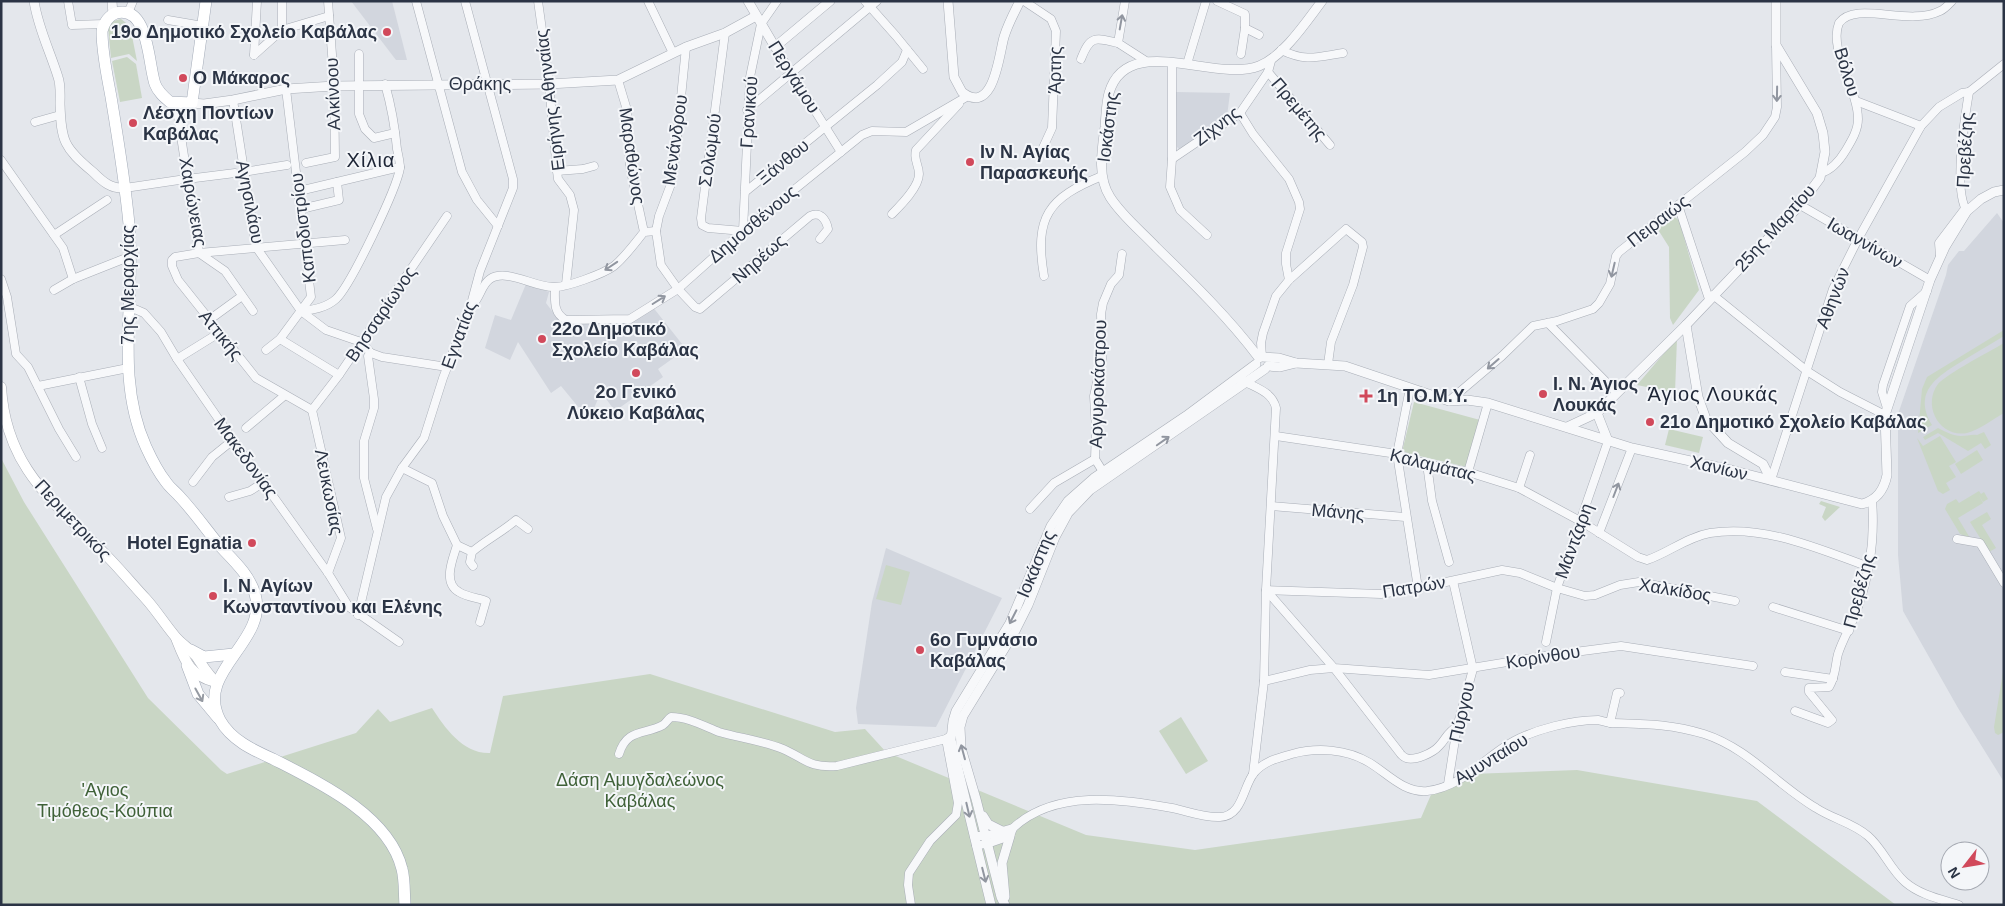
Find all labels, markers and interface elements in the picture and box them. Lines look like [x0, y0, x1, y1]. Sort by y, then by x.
one-way arrow [1117, 14, 1127, 30]
place label: 19ο Δημοτικό Σχολείο Καβάλας [111, 22, 377, 42]
marker: 19ο Δημοτικό Σχολείο Καβάλας [381, 26, 393, 38]
street label: Ειρήνης Αθηναίας [531, 28, 569, 172]
street label: Περγάμου [764, 37, 824, 117]
street label: Βόλου [1830, 45, 1864, 99]
street label: Άρτης [1045, 46, 1065, 94]
street label: Αλκίνοου [322, 57, 344, 131]
place label: Ο Μάκαρος [193, 68, 290, 88]
marker: Ο Μάκαρος [177, 72, 189, 84]
street label: Θράκης [449, 74, 511, 94]
street label: Πρεμέτης [1267, 74, 1331, 145]
street label: Γρανικού [737, 75, 761, 149]
one-way arrow [1772, 86, 1782, 102]
street label: Ιοκάστης [1094, 90, 1122, 164]
street label: Μενάνδρου [659, 93, 691, 187]
street label: Ζίχνης [1190, 102, 1244, 150]
place label: Λέσχη Ποντίων Καβάλας [143, 103, 274, 144]
street label: Μαραθώνος [615, 106, 649, 206]
street label: Πρεβέζης [1953, 111, 1977, 188]
street label: Σολωμού [695, 112, 725, 188]
marker: Λέσχη Ποντίων Καβάλας [127, 117, 139, 129]
street label: Ξάνθου [753, 135, 813, 189]
place label: Ιν Ν. Αγίας Παρασκευής [980, 142, 1088, 183]
district label: Χίλια [347, 149, 395, 171]
street label: Χαιρώνειας [175, 156, 211, 249]
marker: Ιν Ν. Αγίας Παρασκευής [964, 156, 976, 168]
street label: Αγησιλάου [232, 158, 268, 246]
street label: Καποδιστρίου [286, 172, 320, 284]
street label: 25ης Μαρτίου [1731, 180, 1819, 276]
street label: Δημοσθένους [705, 181, 801, 267]
street label: Πειραιώς [1623, 191, 1693, 251]
street label: Ιωαννίνων [1824, 213, 1906, 273]
street label: 7ης Μεραρχίας [118, 225, 138, 345]
street label: Νηρέως [728, 230, 790, 288]
one-way arrow [604, 261, 618, 272]
street label: Βησσαρίωνος [342, 262, 420, 365]
one-way arrow [1608, 262, 1617, 278]
street label: Αθηνών [1812, 264, 1854, 332]
one-way arrow [652, 295, 666, 305]
street label: Εγνατίας [438, 298, 481, 372]
street label: Αττικής [195, 306, 247, 364]
place label: 22ο Δημοτικό Σχολείο Καβάλας [552, 319, 699, 360]
street label: Αργυροκάστρου [1086, 319, 1110, 449]
marker: 22ο Δημοτικό Σχολείο Καβάλας [536, 333, 548, 345]
one-way arrow [1487, 358, 1500, 369]
marker: 2ο Γενικό Λύκειο Καβάλας [630, 367, 642, 379]
place label: Ι. Ν. Άγιος Λουκάς [1553, 374, 1638, 415]
place label: 2ο Γενικό Λύκειο Καβάλας [567, 382, 705, 423]
district label: Άγιος Λουκάς [1647, 383, 1779, 405]
place label: 1η ΤΟ.Μ.Υ. [1377, 386, 1468, 406]
marker: Ι. Ν. Άγιος Λουκάς [1537, 388, 1549, 400]
marker: 1η ΤΟ.Μ.Υ. [1359, 389, 1373, 403]
place label: 21ο Δημοτικό Σχολείο Καβάλας [1660, 412, 1926, 432]
street label: Μακεδονίας [210, 414, 282, 502]
marker: 21ο Δημοτικό Σχολείο Καβάλας [1644, 416, 1656, 428]
one-way arrow [1155, 436, 1169, 446]
street label: Καλαμάτας [1388, 445, 1478, 485]
street label: Λευκωσίας [311, 447, 347, 537]
street label: Χανίων [1688, 452, 1750, 484]
street label: Περιμετρικός [31, 476, 115, 565]
one-way arrow [1612, 483, 1621, 498]
street label: Μάνης [1311, 500, 1366, 524]
street label: Μάντζαρη [1551, 501, 1597, 581]
street label: Ιοκάστης [1013, 527, 1059, 601]
place label: Hotel Egnatia [127, 533, 243, 553]
marker: Hotel Egnatia [246, 537, 258, 549]
street label: Πρεβέζης [1840, 551, 1879, 630]
street label: Πατρών [1381, 572, 1447, 602]
street label: Χαλκίδος [1637, 574, 1713, 606]
place label: Ι. Ν. Αγίων Κωνσταντίνου και Ελένης [223, 576, 442, 617]
marker: Ι. Ν. Αγίων Κωνσταντίνου και Ελένης [207, 590, 219, 602]
one-way arrow [1008, 610, 1018, 625]
place label: 6ο Γυμνάσιο Καβάλας [930, 630, 1038, 671]
street label: Κορίνθου [1504, 641, 1582, 673]
marker: 6ο Γυμνάσιο Καβάλας [914, 644, 926, 656]
street label: Πύργου [1445, 680, 1479, 744]
one-way arrow [194, 687, 204, 702]
street label: Αμυνταίου [1451, 729, 1531, 789]
one-way arrow [957, 744, 967, 760]
park label: Δάση Αμυγδαλεώνος Καβάλας [556, 770, 724, 811]
park label: 'Αγιος Τιμόθεος-Κούπια [37, 780, 173, 821]
one-way arrow [964, 802, 973, 818]
north arrow [1940, 841, 1990, 891]
text: N [1944, 864, 1963, 881]
one-way arrow [980, 866, 989, 882]

